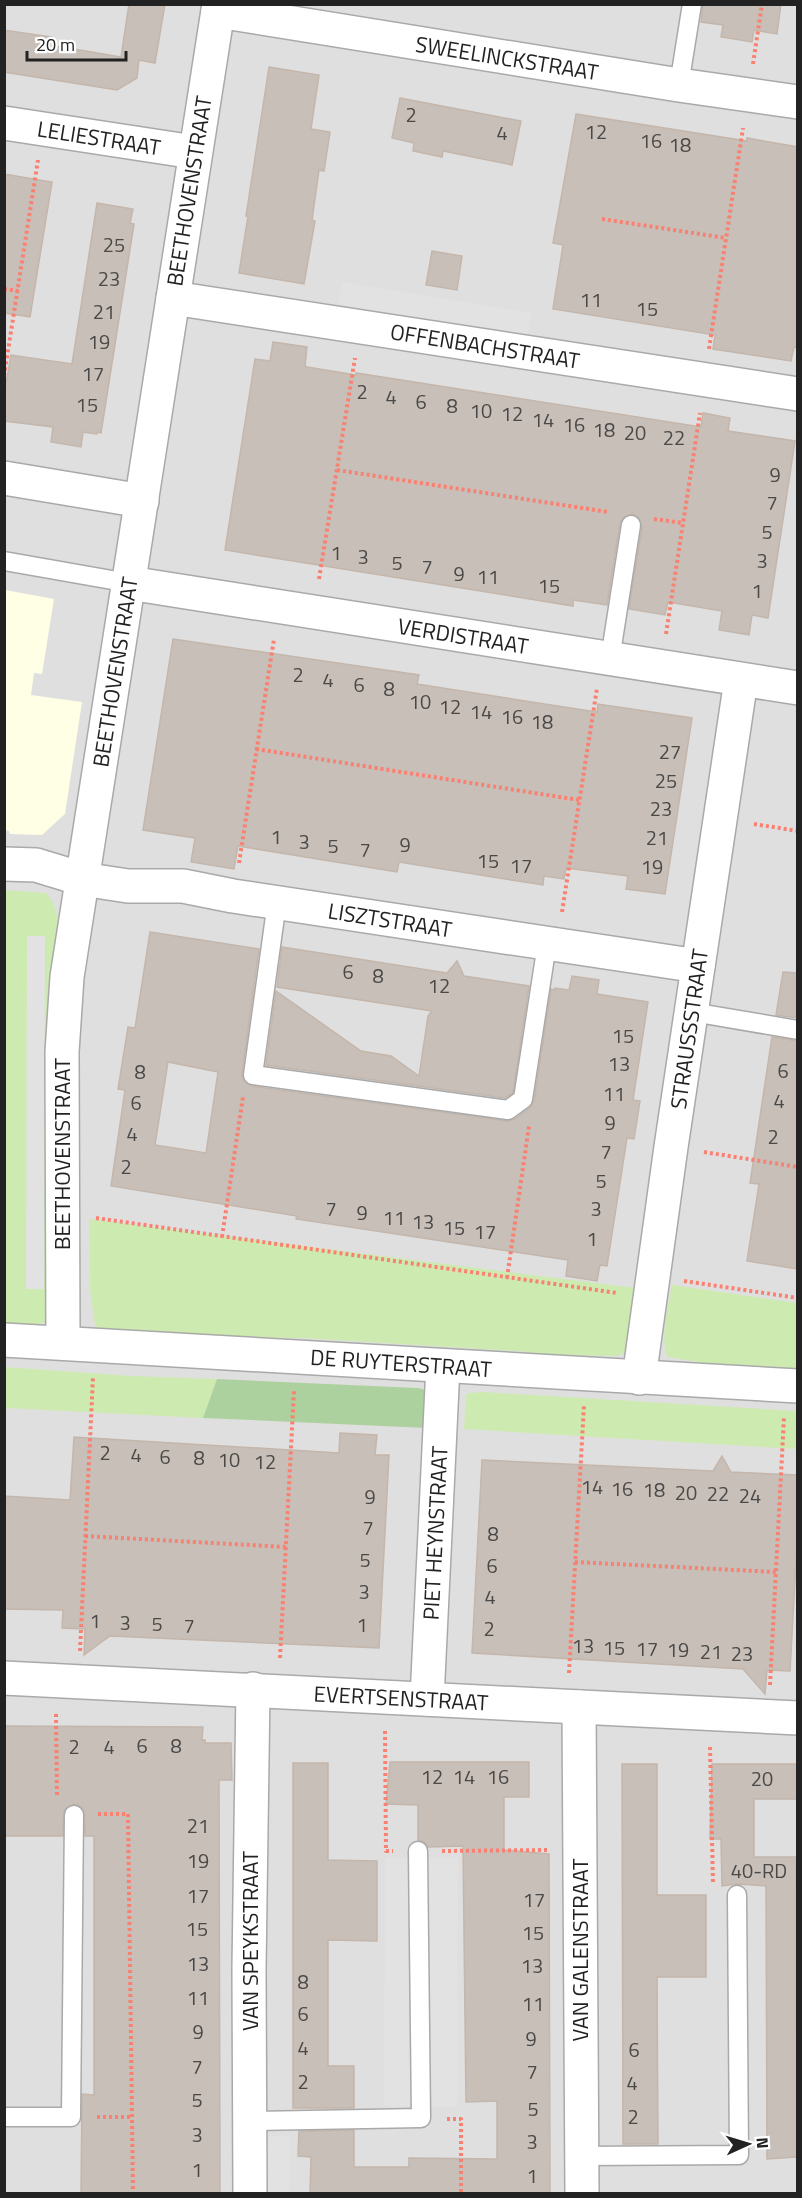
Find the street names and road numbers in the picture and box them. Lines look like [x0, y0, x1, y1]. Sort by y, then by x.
street label: SWEELINCKSTRAAT [413, 27, 601, 89]
street label: BEETHOVENSTRAAT [157, 93, 221, 289]
street label: LELIESTRAAT [35, 111, 164, 165]
street label: OFFENBACHSTRAAT [388, 314, 583, 378]
street label: BEETHOVENSTRAAT [83, 574, 147, 770]
street label: VERDISTRAAT [395, 609, 531, 663]
street label: LISZTSTRAAT [326, 893, 455, 947]
street label: STRAUSSSTRAAT [661, 946, 717, 1111]
street label: BEETHOVENSTRAAT [45, 1058, 79, 1250]
street label: DE RUYTERSTRAAT [309, 1340, 493, 1386]
street label: PIET HEYNSTRAAT [413, 1445, 457, 1621]
street label: EVERTSENSTRAAT [313, 1676, 490, 1720]
street label: VAN SPEYKSTRAAT [233, 1850, 267, 2031]
street label: VAN GALENSTRAAT [563, 1858, 597, 2041]

